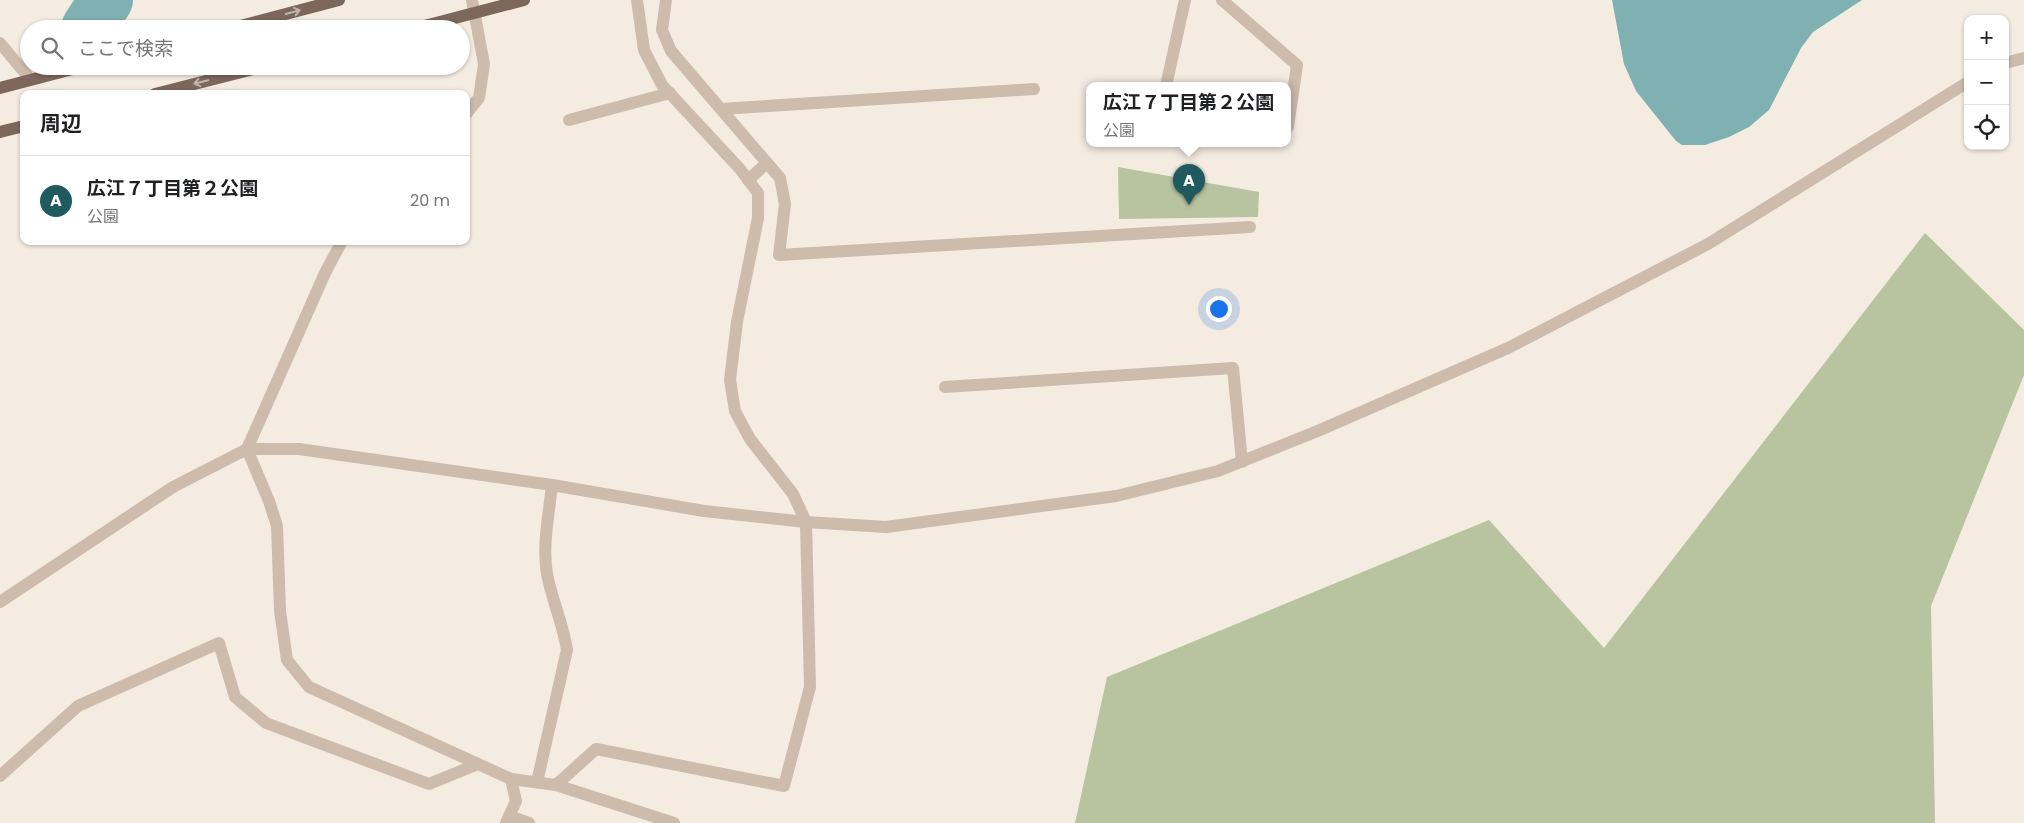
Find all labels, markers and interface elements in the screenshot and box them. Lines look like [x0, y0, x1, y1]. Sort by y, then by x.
one-way arrow [285, 7, 301, 16]
map controls [1964, 15, 2009, 150]
button: + [1964, 15, 2009, 60]
search box [20, 20, 470, 75]
icon: search [38, 34, 66, 62]
text: ここで検索 [78, 35, 173, 62]
button: − [1964, 60, 2009, 105]
one-way arrow [193, 78, 209, 87]
popup [1086, 82, 1291, 147]
text: 広江７丁目第２公園 [1103, 89, 1274, 116]
button: locate [1964, 105, 2009, 150]
text: 周辺 [40, 109, 82, 138]
text: 公園 [1103, 119, 1135, 142]
pin: A [1173, 164, 1205, 205]
text: 広江７丁目第２公園 [87, 175, 258, 202]
text: A [50, 189, 62, 212]
text: 20 m [410, 189, 450, 212]
text: 公園 [87, 205, 119, 228]
your location [1206, 296, 1232, 322]

